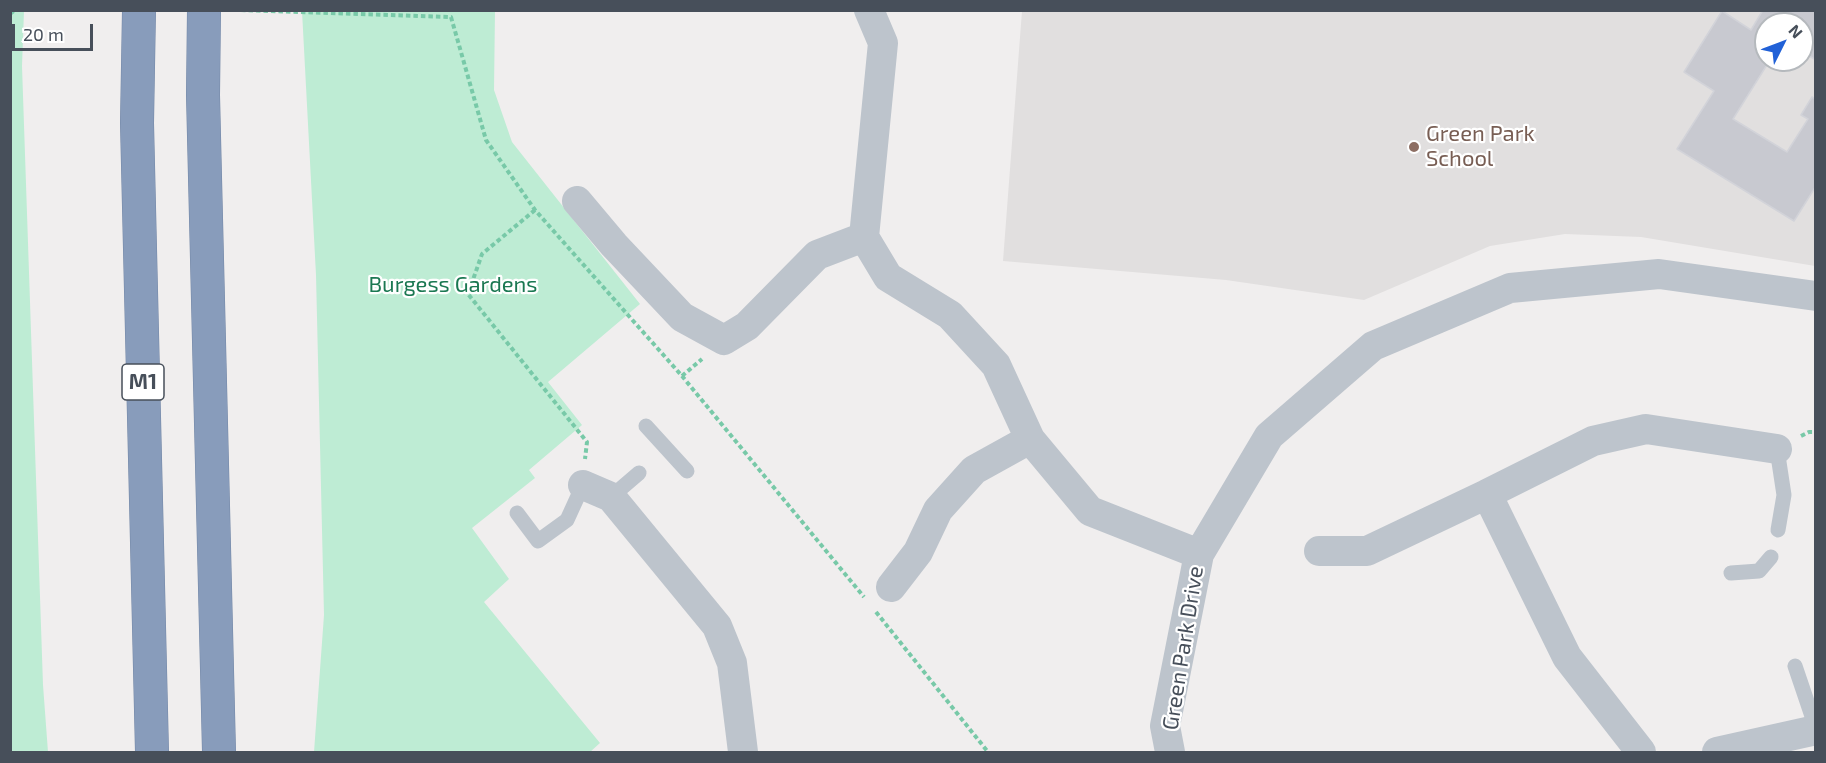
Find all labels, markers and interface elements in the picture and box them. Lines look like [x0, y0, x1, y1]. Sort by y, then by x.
scale bar [15, 12, 96, 50]
north arrow [1754, 12, 1814, 72]
text: N [1785, 20, 1807, 42]
text: 20 m [23, 23, 64, 45]
place label: Green Park School [1426, 121, 1535, 172]
marker: Green Park School [1407, 140, 1421, 154]
park label: Burgess Gardens [368, 272, 538, 298]
road number: M1 [122, 364, 164, 400]
street label: Green Park Drive [1157, 564, 1209, 732]

